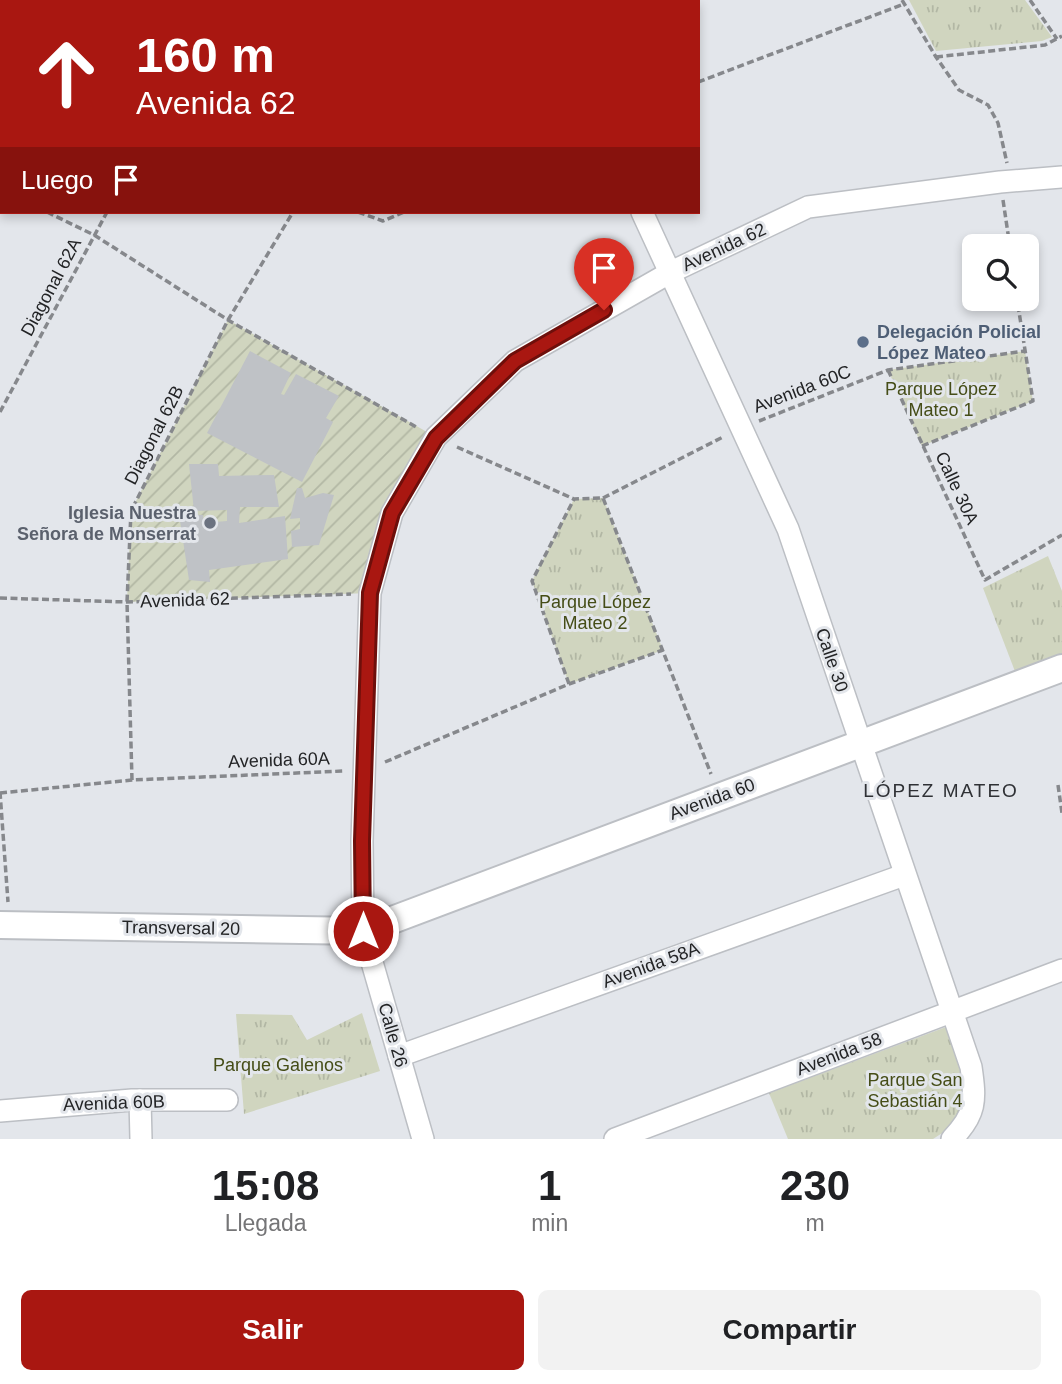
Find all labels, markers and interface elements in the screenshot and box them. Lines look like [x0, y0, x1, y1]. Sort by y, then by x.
icon: ahead [21, 28, 112, 119]
text: 160 m [136, 28, 275, 82]
text: Avenida 62 [136, 85, 296, 121]
icon: arrive [107, 161, 145, 199]
text: Luego [21, 165, 93, 195]
street label: Avenida 62 [679, 219, 769, 275]
map controls [962, 234, 1039, 311]
button: search [962, 234, 1039, 311]
street label: Diagonal 62A [17, 235, 85, 339]
pin [574, 238, 634, 310]
icon: arrive [585, 249, 623, 287]
place label: Delegación Policial López Mateo [877, 322, 1041, 363]
marker: Delegación Policial López Mateo [855, 334, 871, 350]
street label: Avenida 60C [750, 361, 854, 417]
park label: Parque López Mateo 1 [885, 379, 997, 420]
street label: Diagonal 62B [121, 382, 187, 488]
street label: Calle 30A [931, 448, 983, 528]
place label: Iglesia Nuestra Señora de Monserrat [17, 503, 197, 544]
marker: Iglesia Nuestra Señora de Monserrat [202, 515, 218, 531]
street label: Avenida 62 [140, 588, 230, 612]
park label: Parque López Mateo 2 [539, 592, 651, 633]
street label: Calle 30 [812, 626, 852, 694]
street label: Avenida 60A [228, 748, 330, 772]
street label: Avenida 60 [666, 774, 758, 824]
district label: LÓPEZ MATEO [863, 780, 1019, 801]
position arrow [326, 894, 400, 968]
street label: Transversal 20 [122, 917, 240, 939]
street label: Avenida 58A [600, 938, 702, 992]
street label: Calle 26 [374, 1000, 412, 1070]
street label: Avenida 58 [794, 1029, 884, 1079]
park label: Parque Galenos [213, 1055, 343, 1075]
park label: Parque San Sebastián 4 [867, 1070, 963, 1111]
street label: Avenida 60B [63, 1091, 165, 1115]
text: 15:08 [212, 1162, 319, 1209]
text: 1 [538, 1162, 561, 1209]
text: 230 [780, 1162, 850, 1209]
text: Llegada [225, 1210, 307, 1236]
text: min [531, 1210, 568, 1236]
text: m [806, 1210, 825, 1236]
button: Salir [21, 1290, 524, 1370]
button: Compartir [538, 1290, 1041, 1370]

